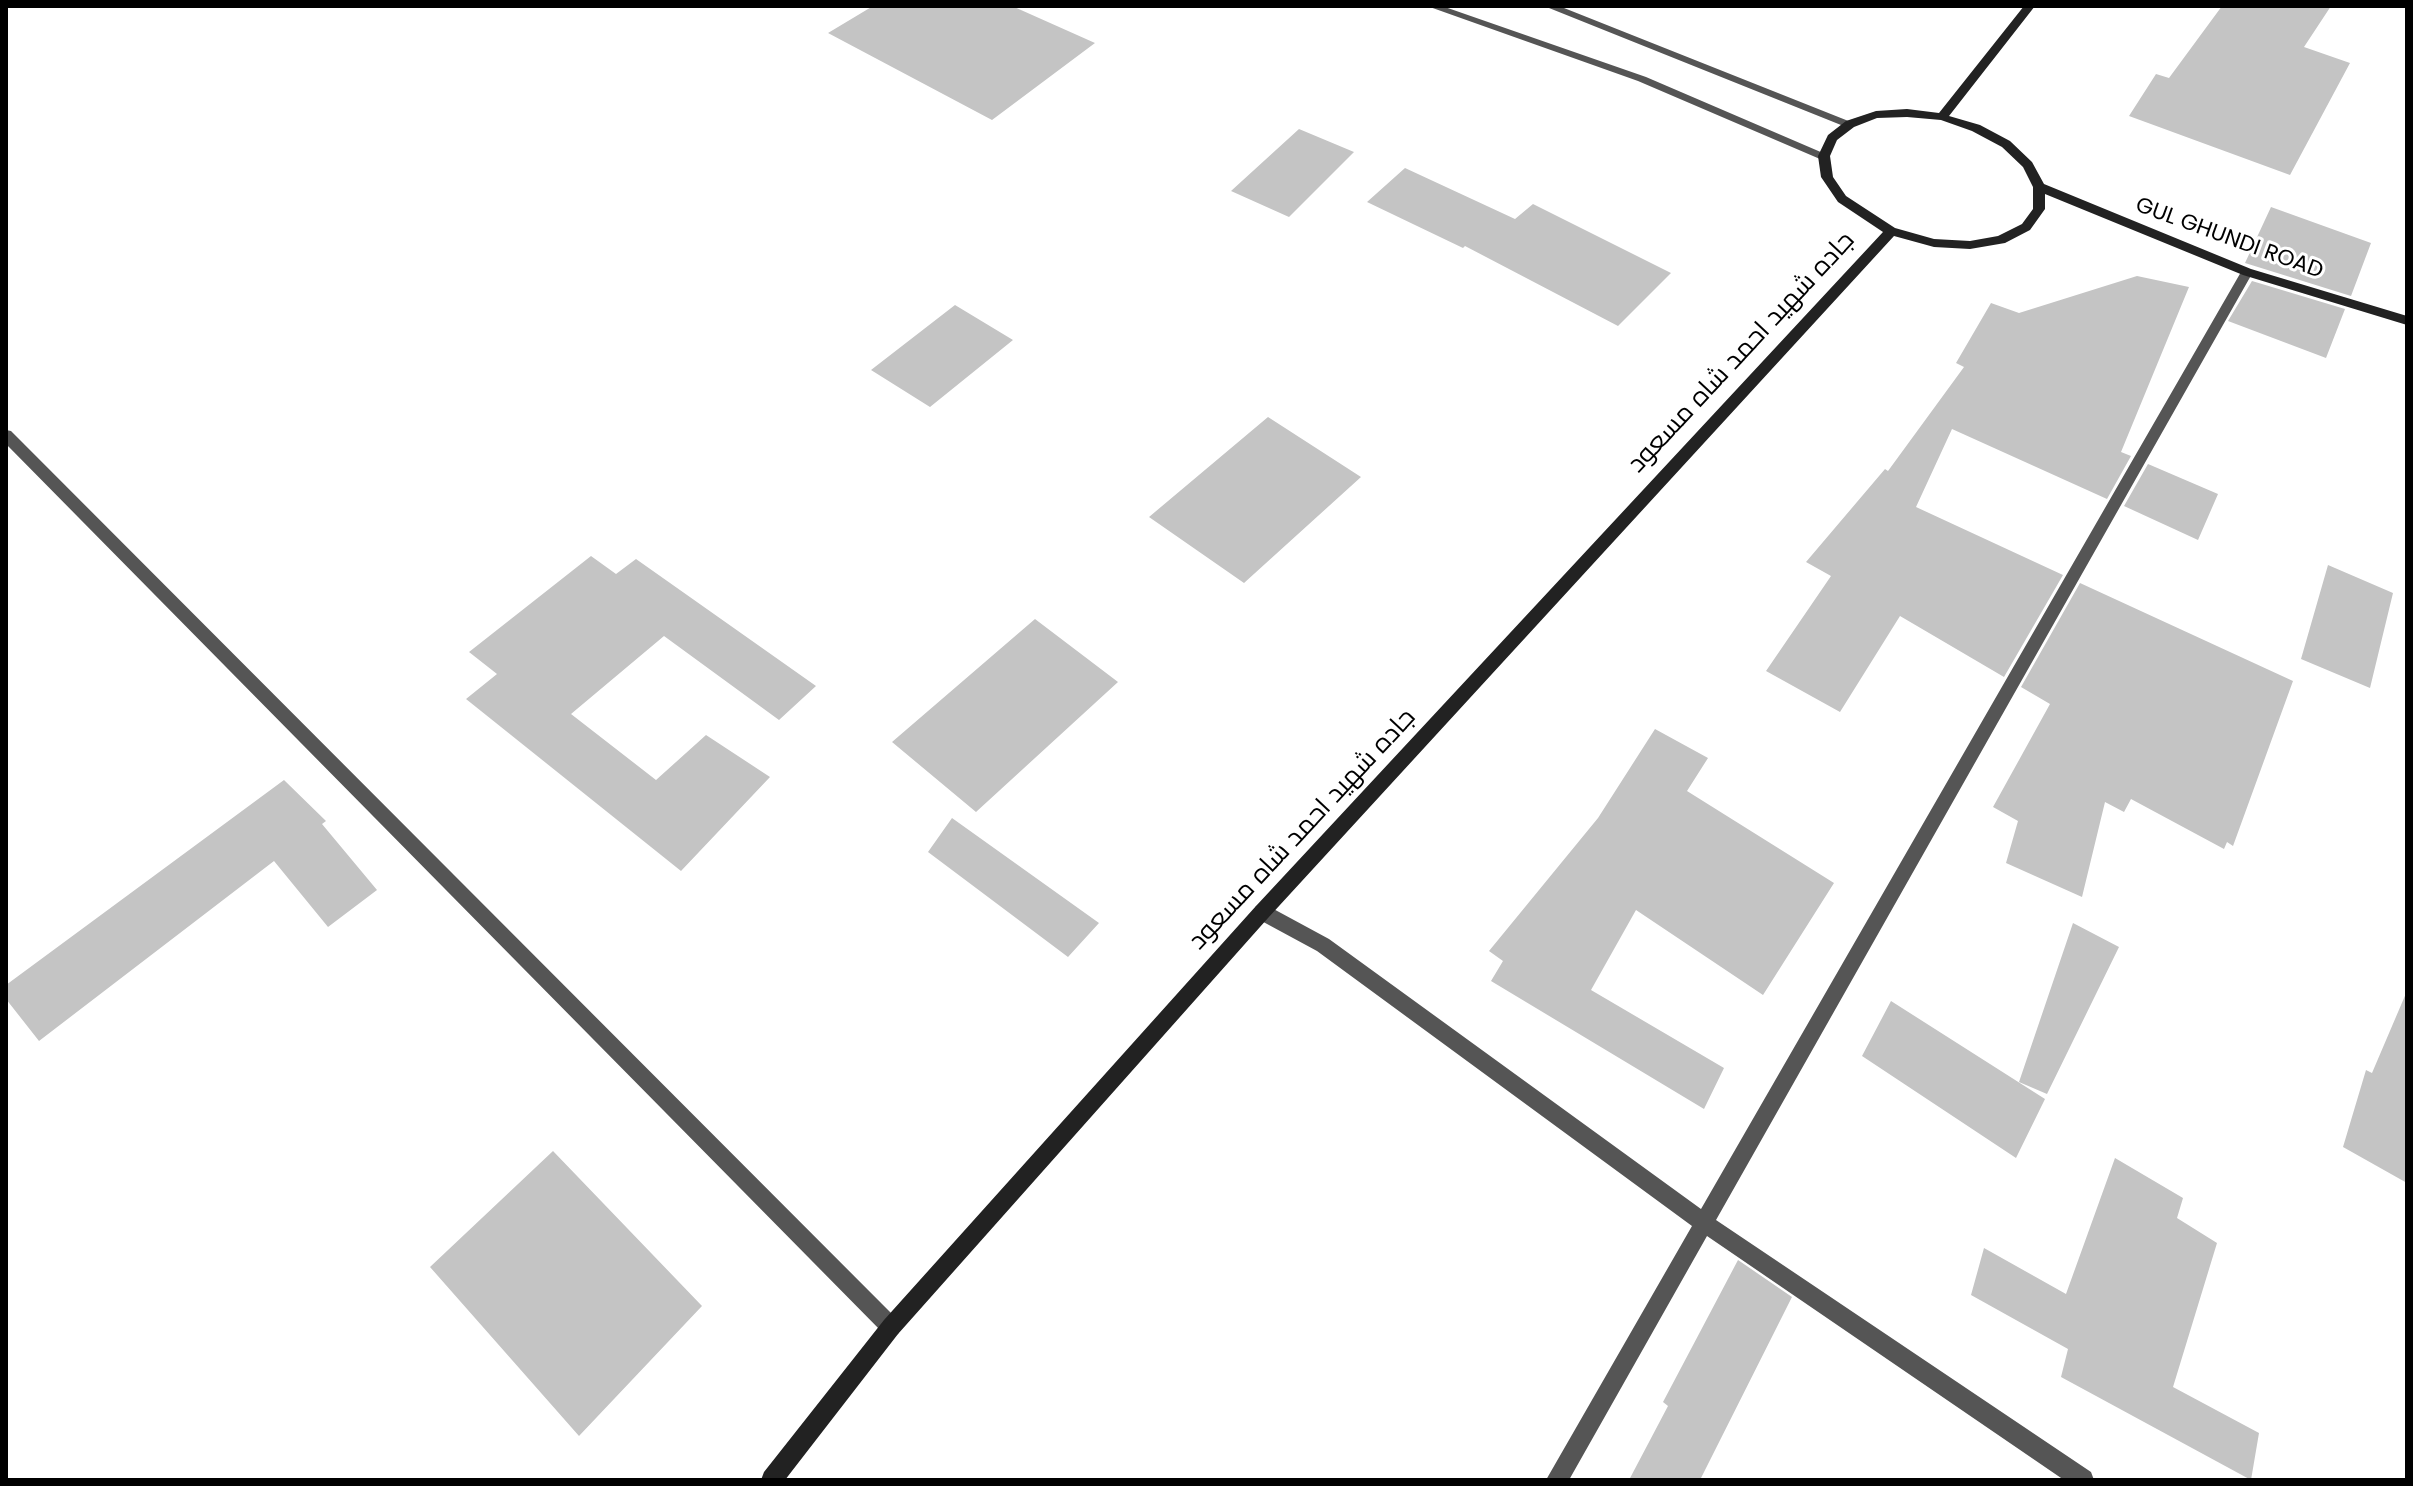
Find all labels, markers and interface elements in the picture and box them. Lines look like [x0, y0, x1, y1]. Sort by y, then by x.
street label: GUL GHUNDI ROAD [2132, 193, 2326, 285]
street label: جاده شهيد احمد شاه مسعود [1622, 226, 1862, 480]
street label: جاده شهيد احمد شاه مسعود [1183, 703, 1423, 957]

